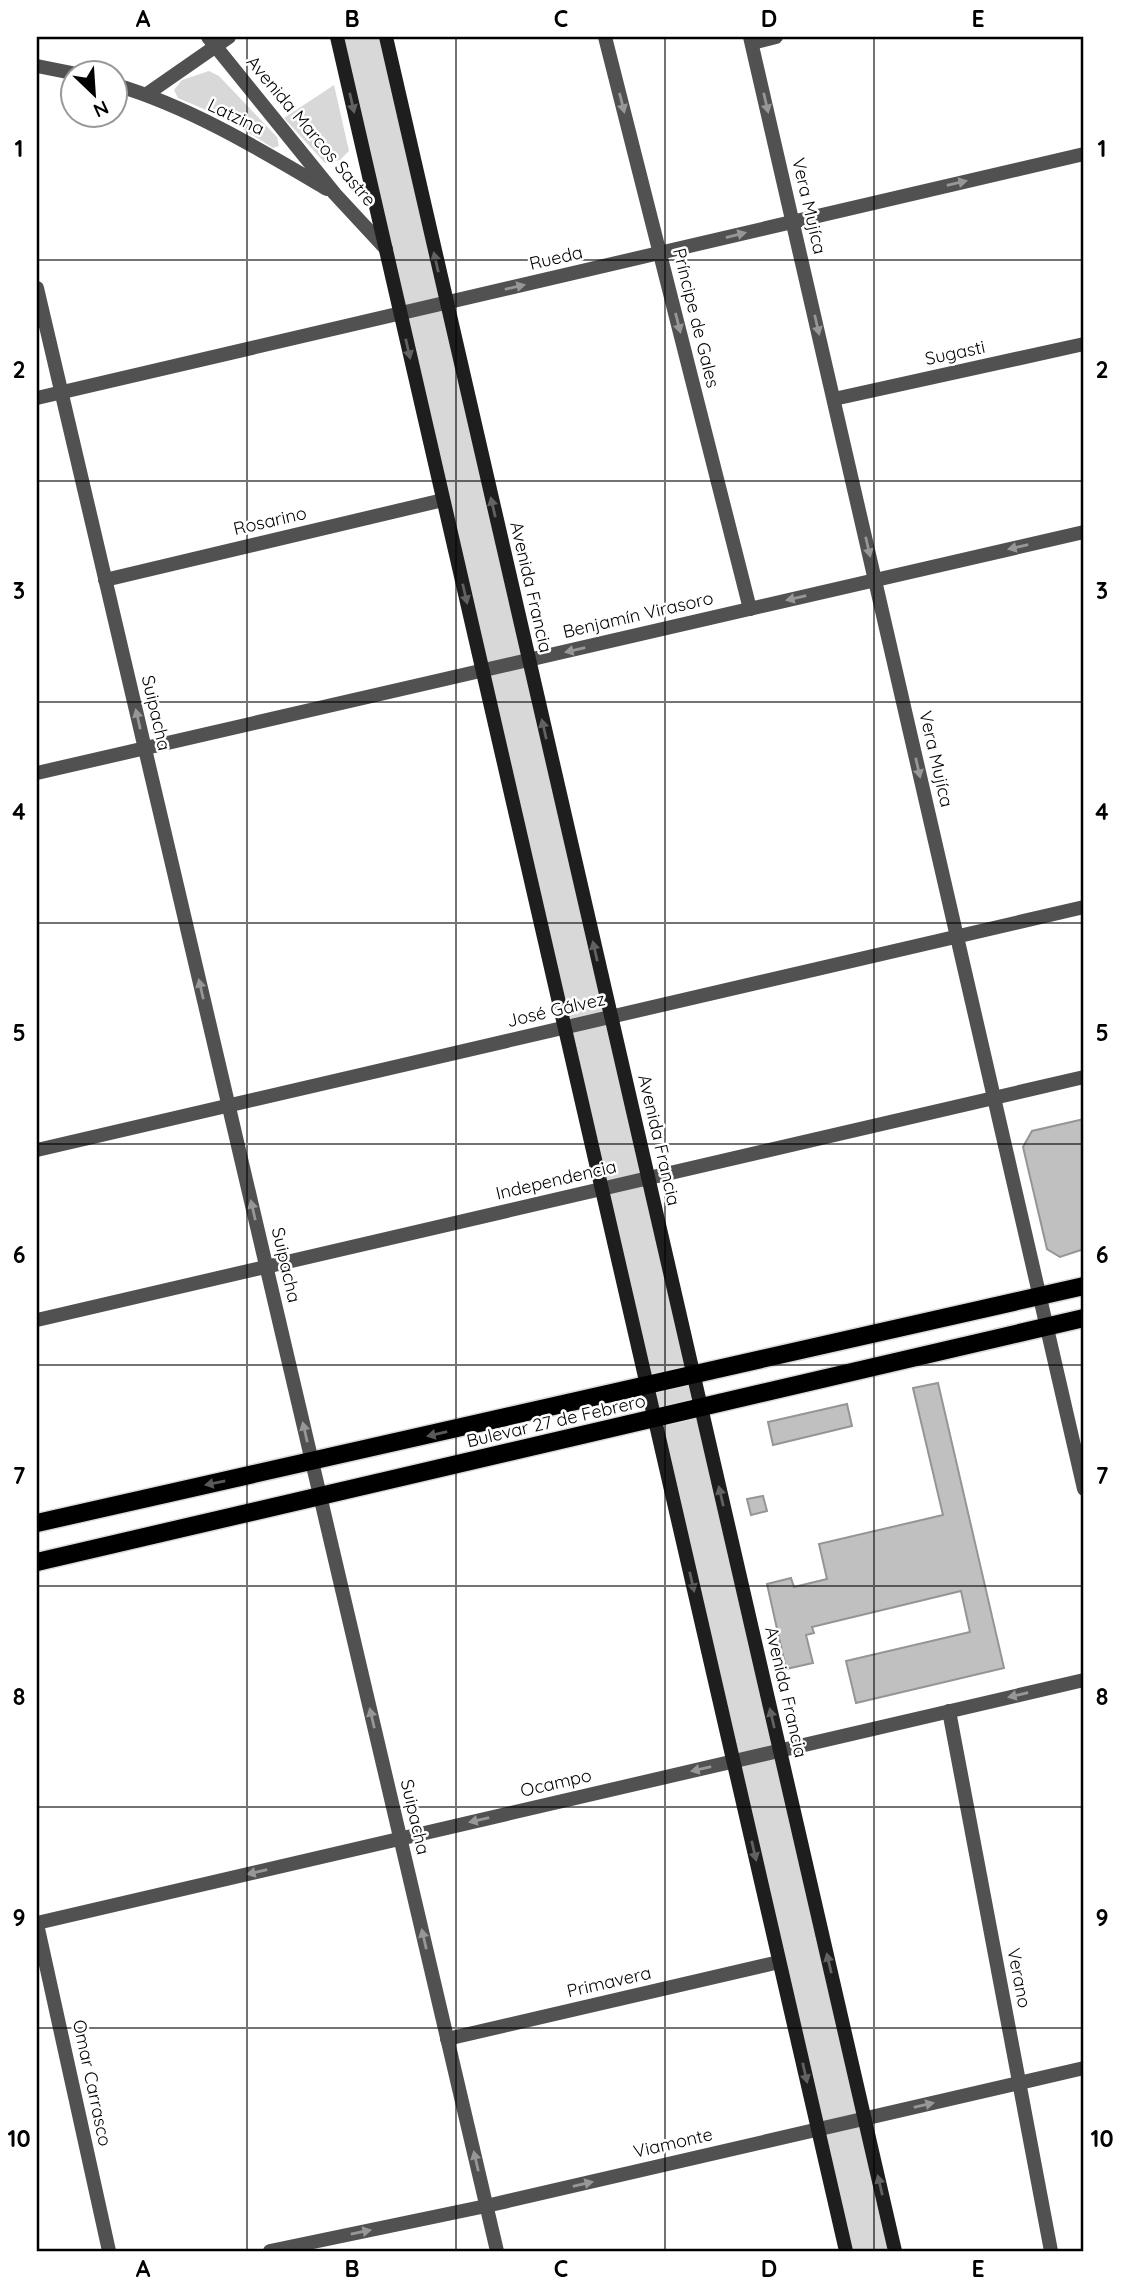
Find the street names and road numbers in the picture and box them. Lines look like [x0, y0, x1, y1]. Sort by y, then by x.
street label: Avenida Marcos Sastre [242, 51, 381, 211]
street label: Latzina [204, 93, 268, 140]
street label: Vera Mujíca [787, 155, 832, 256]
street label: Rueda [527, 240, 585, 275]
street label: Príncipe de Gales [668, 246, 725, 390]
street label: Sugasti [923, 335, 987, 370]
street label: Rosarino [231, 501, 309, 540]
street label: Avenida Francia [505, 519, 558, 655]
street label: Benjamín Virasoro [560, 586, 715, 643]
street label: Suipacha [137, 673, 176, 753]
street label: Vera Mujíca [914, 708, 959, 809]
street label: José Gálvez [504, 987, 607, 1032]
street label: Avenida Francia [633, 1072, 686, 1208]
street label: Independencia [493, 1154, 618, 1205]
street label: Suipacha [267, 1225, 306, 1305]
street label: Bulevar 27 de Febrero [464, 1389, 648, 1452]
street label: Avenida Francia [760, 1624, 813, 1760]
street label: Ocampo [518, 1763, 594, 1802]
street label: Suipacha [396, 1777, 435, 1857]
street label: Verano [1002, 1946, 1037, 2010]
street label: Primavera [564, 1961, 653, 2002]
street label: Omar Carrasco [68, 2018, 117, 2148]
street label: Viamonte [631, 2122, 715, 2163]

